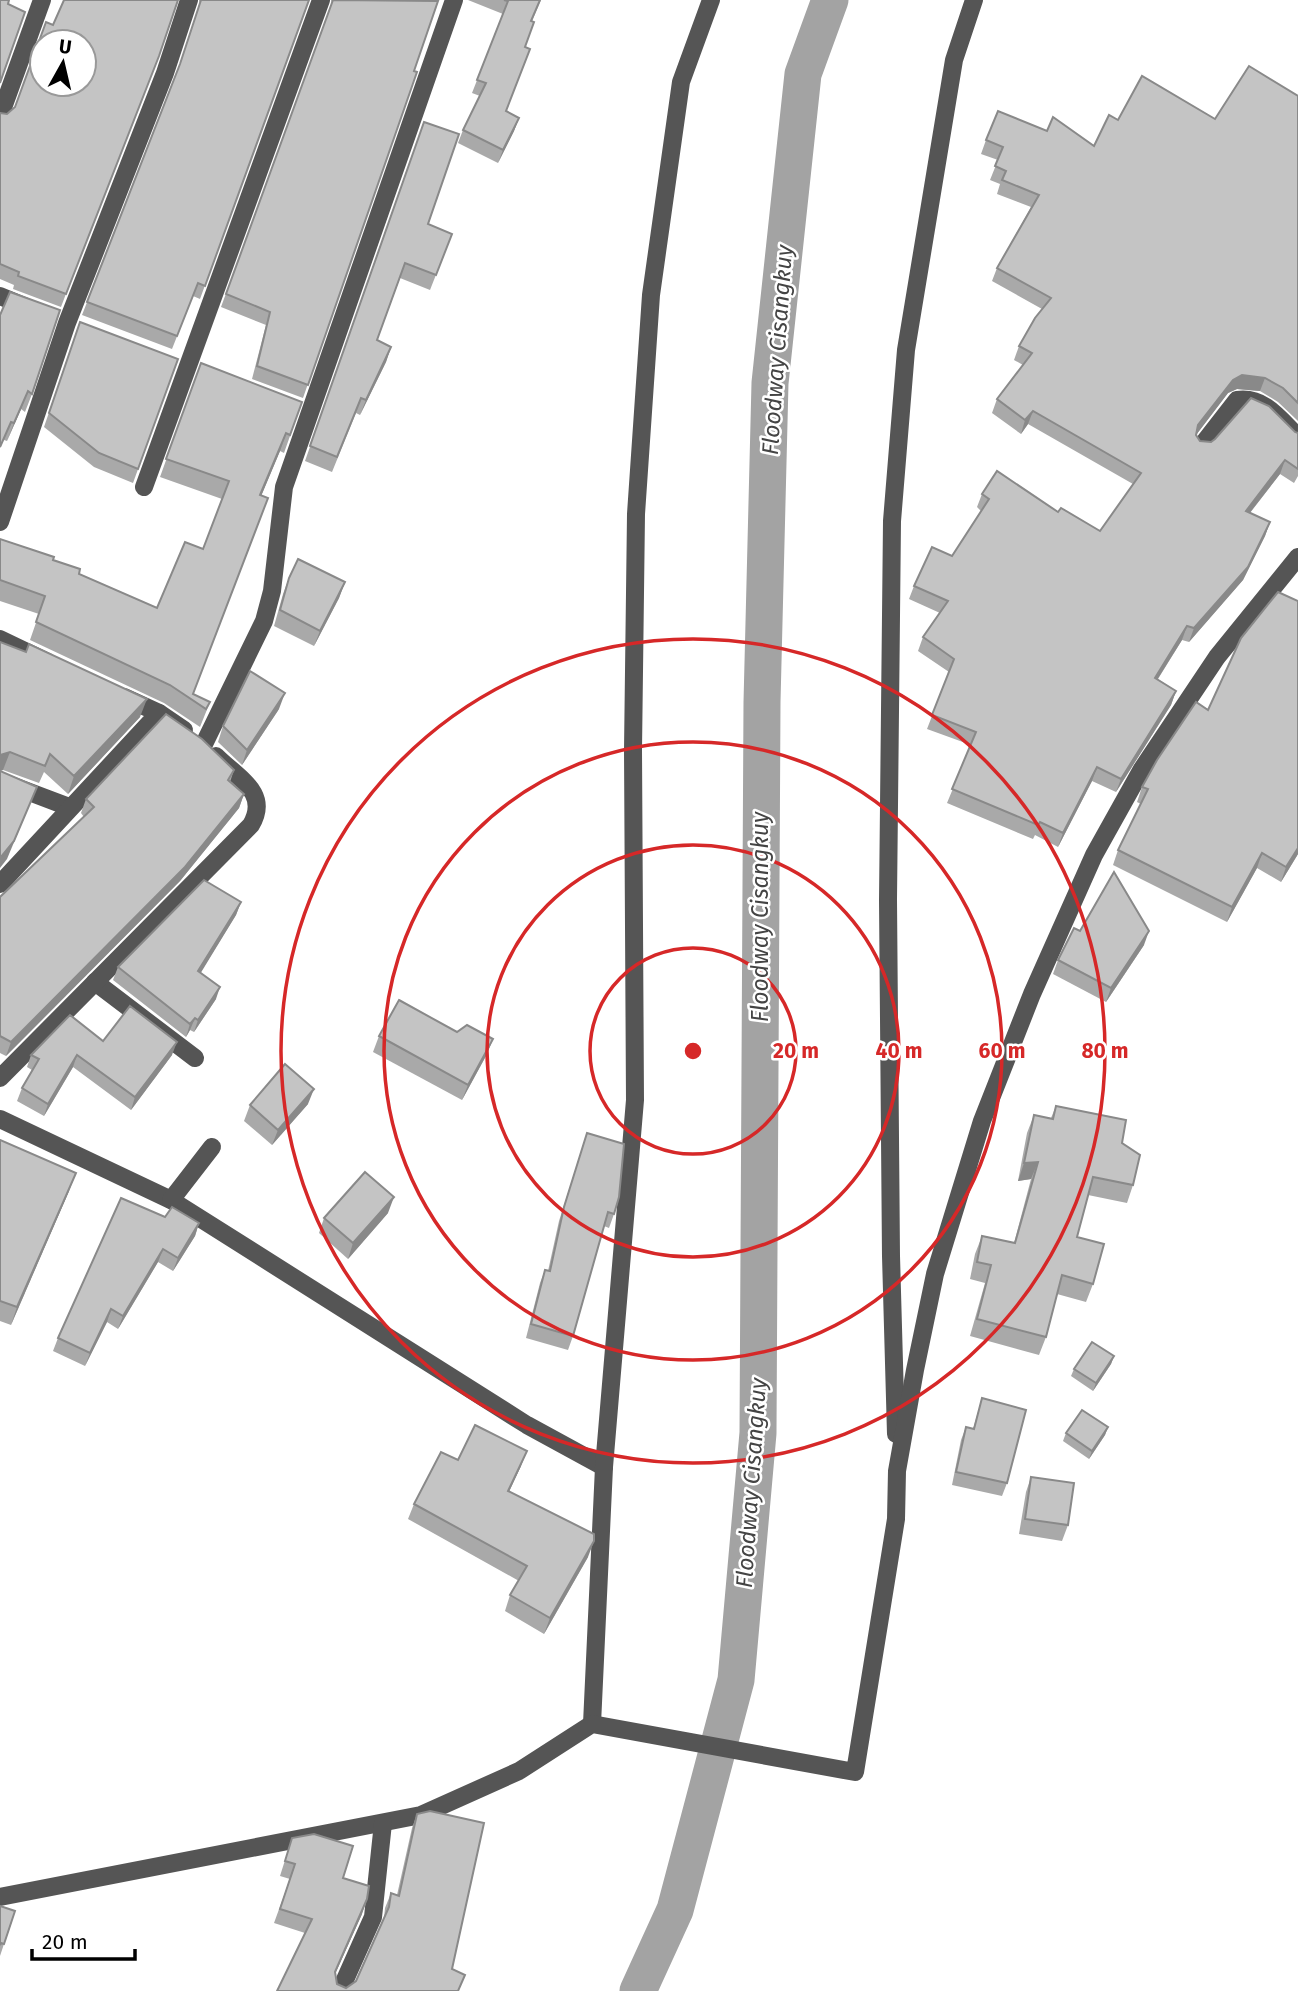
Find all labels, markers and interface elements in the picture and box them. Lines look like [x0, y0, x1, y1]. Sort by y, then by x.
north arrow [28, 28, 98, 98]
text: U [58, 34, 73, 59]
water label: Floodway Cisangkuy [756, 243, 798, 456]
water label: Floodway Cisangkuy [746, 811, 774, 1022]
text: 20 m [773, 1038, 819, 1064]
text: 40 m [876, 1038, 922, 1064]
text: 60 m [979, 1038, 1025, 1064]
text: 80 m [1081, 1038, 1129, 1064]
centre of rings [681, 1039, 705, 1063]
water label: Floodway Cisangkuy [730, 1376, 772, 1589]
scale bar [32, 1918, 135, 1962]
text: 20 m [42, 1929, 88, 1955]

